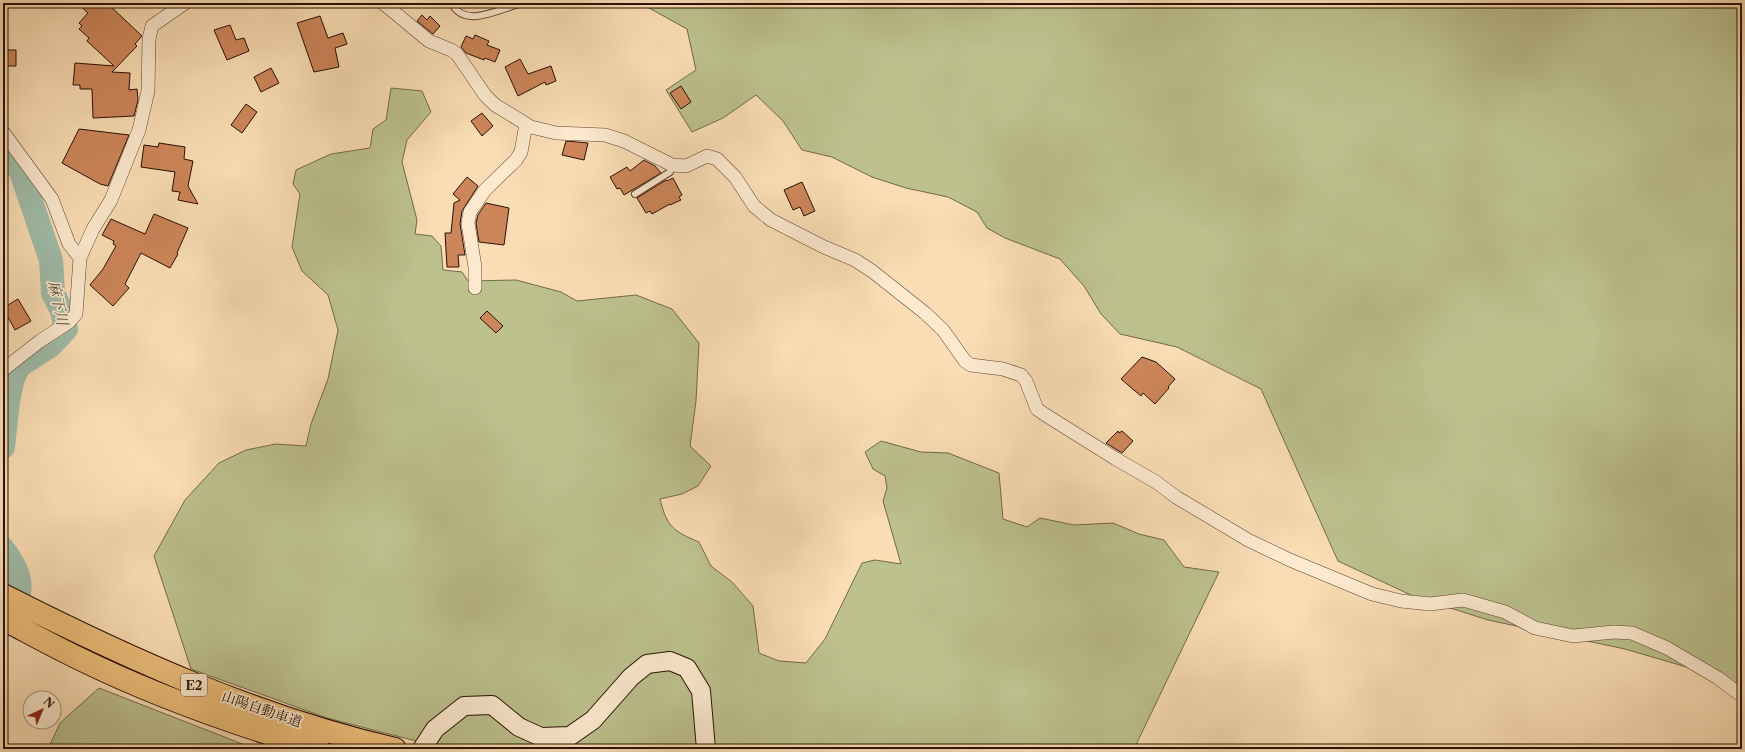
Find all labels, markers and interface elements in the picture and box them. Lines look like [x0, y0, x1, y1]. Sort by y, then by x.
water label: 麻下川 [45, 279, 73, 329]
road number: E2 [181, 674, 207, 696]
street label: 山陽自動車道 [219, 687, 305, 731]
north arrow [22, 690, 62, 730]
text: N [41, 694, 58, 711]

